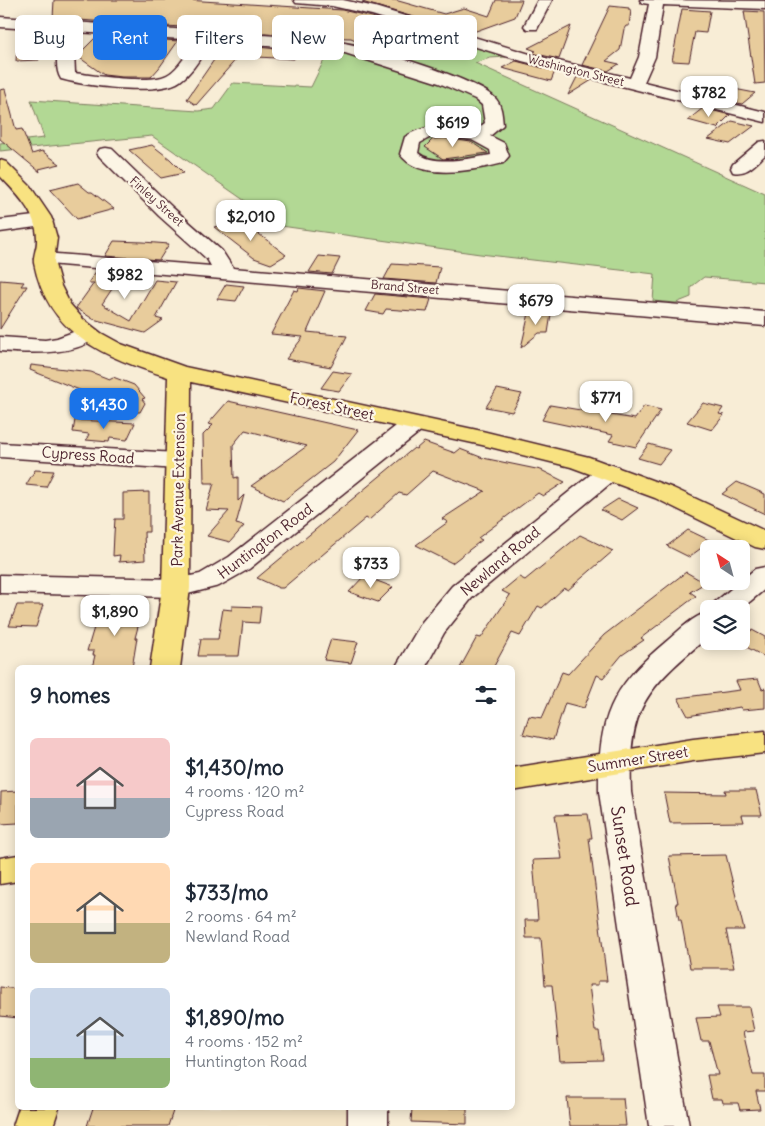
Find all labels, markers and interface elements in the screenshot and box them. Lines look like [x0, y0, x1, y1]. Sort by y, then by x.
chip: Buy [15, 15, 83, 60]
chip: Rent [93, 15, 167, 60]
chip: Filters [177, 15, 262, 60]
chip: New [272, 15, 344, 60]
chip: Apartment [354, 15, 477, 60]
street label: Washington Street [526, 51, 626, 89]
pin: $782 [679, 76, 739, 118]
text: $782 [692, 82, 726, 102]
pin: $619 [423, 106, 483, 148]
text: $619 [436, 112, 470, 132]
street label: Finley Street [127, 173, 187, 229]
pin: $2,010 [210, 200, 292, 242]
text: $2,010 [227, 206, 275, 226]
pin: $982 [95, 258, 155, 300]
text: $982 [107, 264, 143, 284]
street label: Brand Street [370, 277, 440, 297]
pin: $679 [506, 284, 566, 326]
text: $679 [518, 290, 554, 310]
pin: $771 [576, 380, 636, 423]
text: $771 [591, 387, 621, 407]
pin: $1,430 [63, 388, 145, 430]
street label: Forest Street [288, 388, 376, 424]
text: $1,430 [81, 394, 127, 414]
street label: Park Avenue Extension [167, 413, 189, 567]
street label: Cypress Road [41, 442, 135, 468]
street label: Huntington Road [214, 499, 317, 583]
street label: Newland Road [456, 522, 544, 600]
north arrow [700, 540, 750, 590]
map controls [700, 540, 750, 650]
pin: $733 [341, 546, 401, 589]
text: $733 [354, 553, 388, 573]
pin: $1,890 [74, 594, 156, 637]
button: layers [700, 600, 750, 650]
text: $1,890 [91, 601, 139, 621]
icon: filters [472, 681, 500, 709]
text: 9 homes [30, 682, 110, 709]
street label: Summer Street [587, 742, 689, 776]
text: $1,430/mo [185, 754, 284, 781]
icon: home [70, 758, 130, 818]
text: 4 rooms · 120 m² [185, 781, 304, 801]
text: Cypress Road [185, 801, 284, 821]
street label: Sunset Road [606, 804, 644, 908]
text: $733/mo [185, 879, 268, 906]
icon: home [70, 883, 130, 943]
text: 2 rooms · 64 m² [185, 906, 297, 926]
text: Newland Road [185, 926, 290, 946]
text: $1,890/mo [185, 1004, 284, 1031]
icon: home [70, 1008, 130, 1068]
text: 4 rooms · 152 m² [185, 1031, 303, 1051]
text: Huntington Road [185, 1051, 307, 1071]

